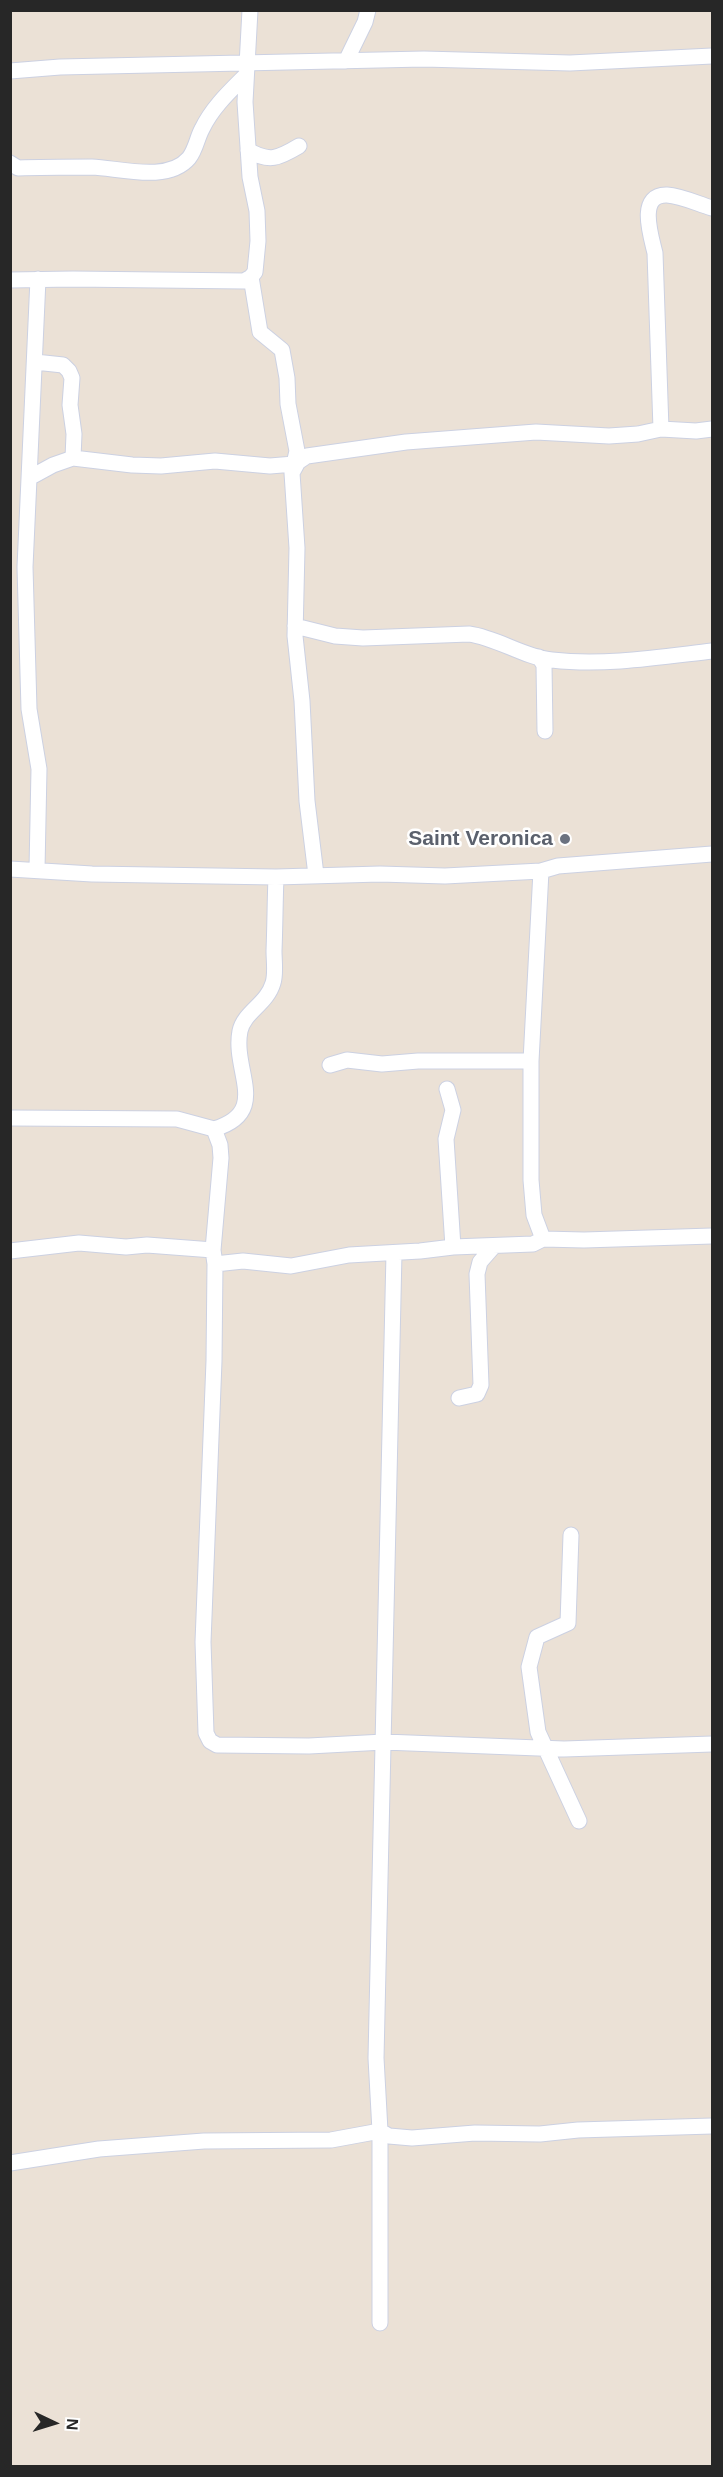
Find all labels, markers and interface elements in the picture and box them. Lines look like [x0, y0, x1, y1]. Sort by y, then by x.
place label: Saint Veronica [408, 826, 553, 852]
marker: Saint Veronica [558, 832, 572, 846]
north arrow [24, 2393, 84, 2453]
text: N [64, 2418, 81, 2431]

